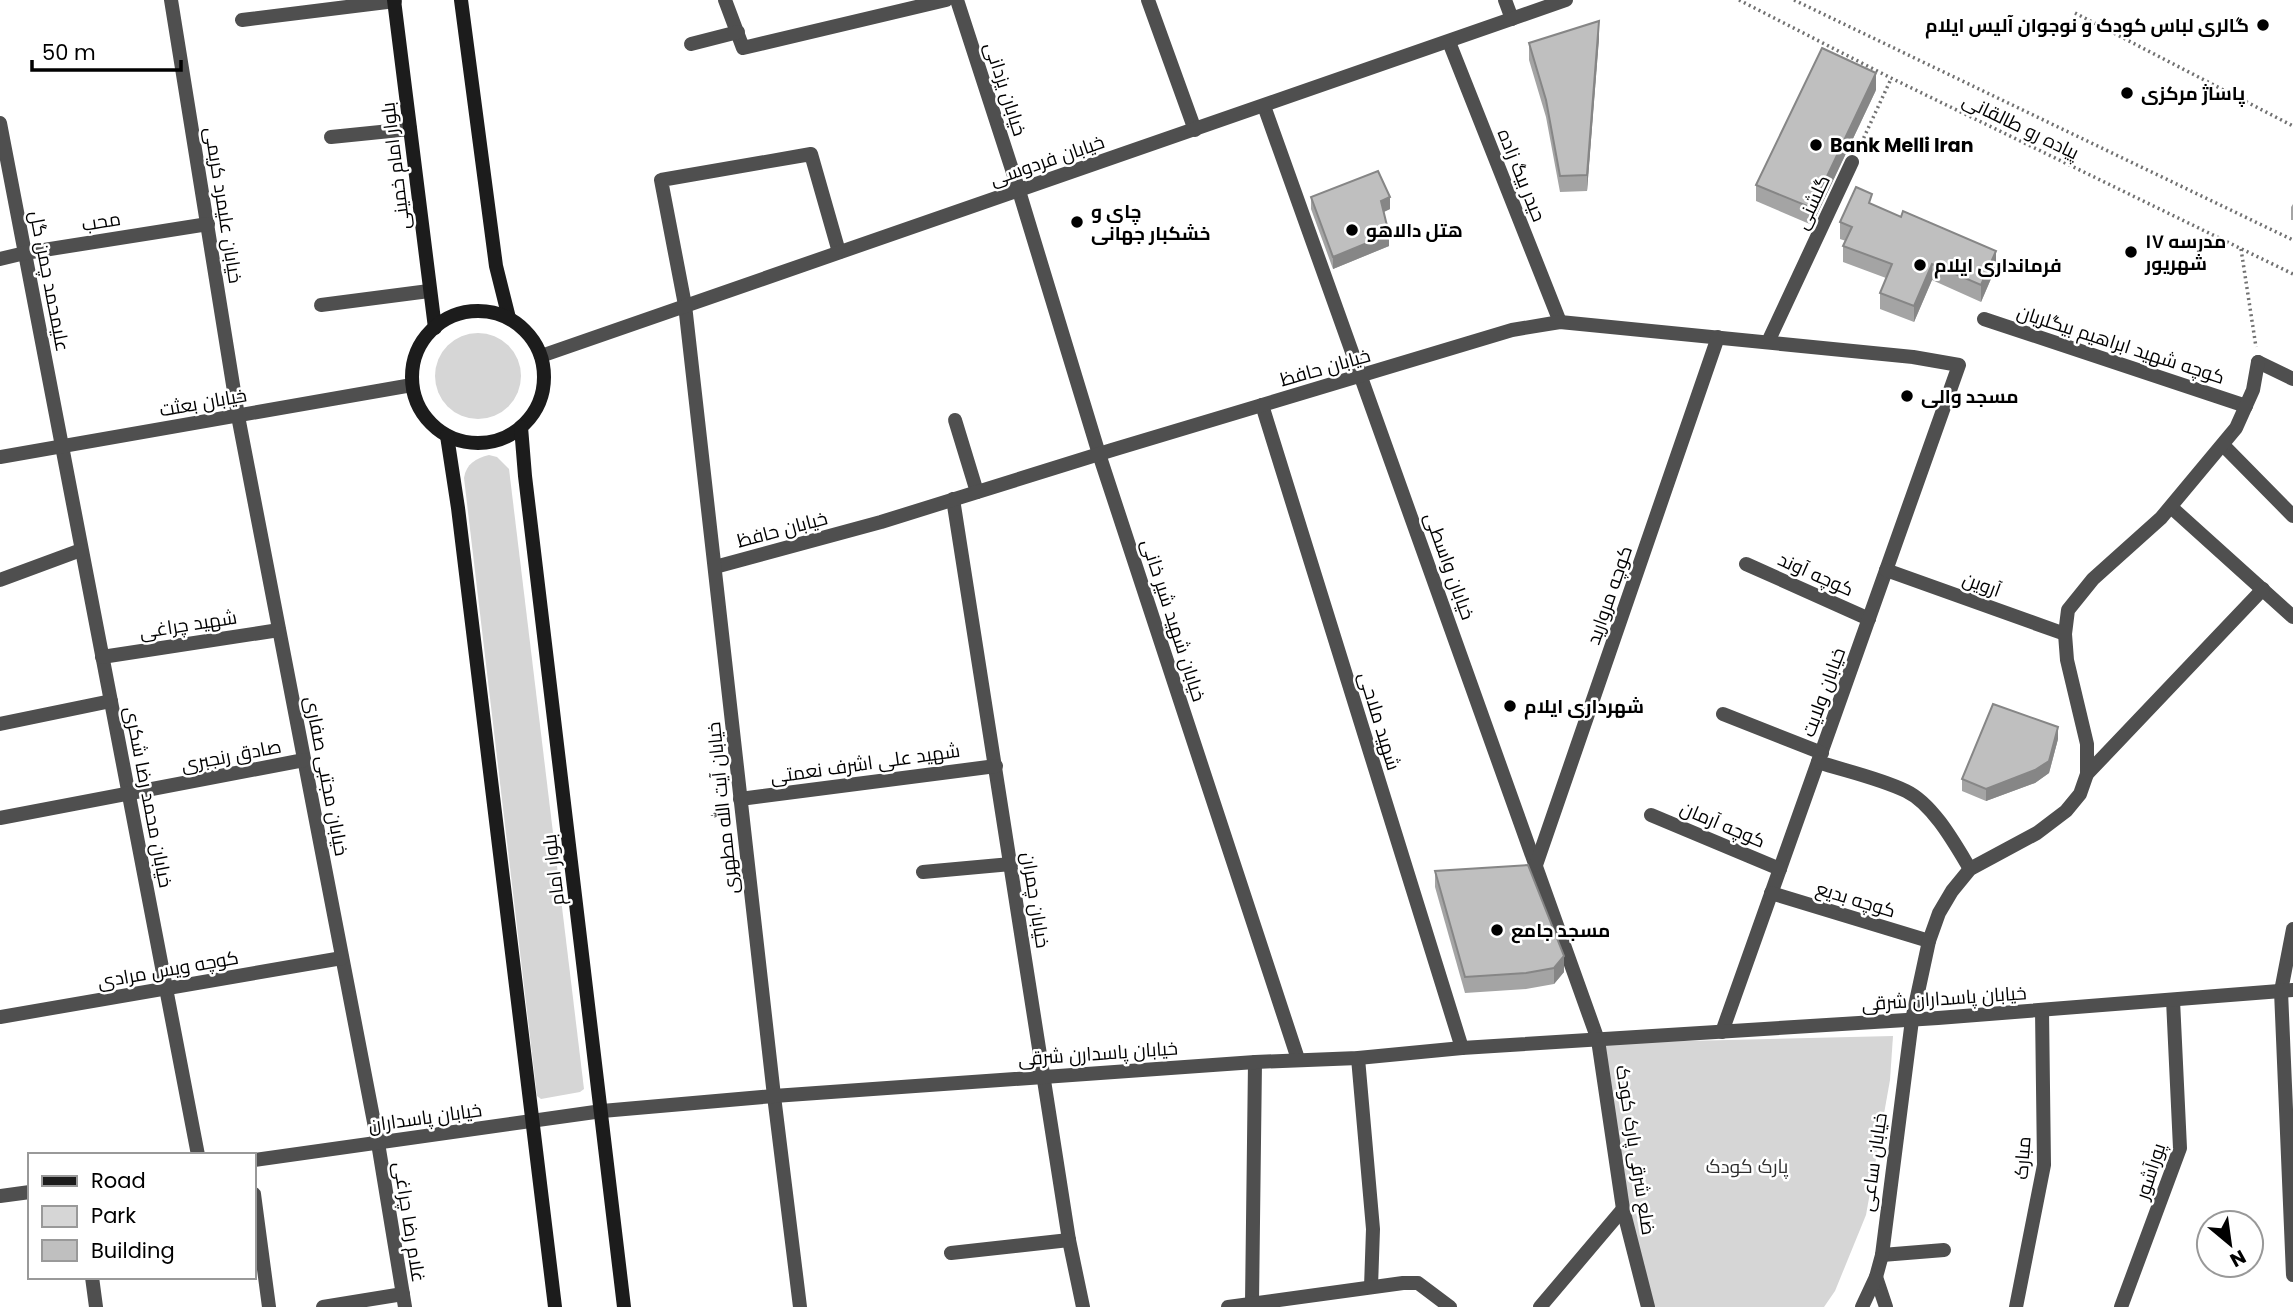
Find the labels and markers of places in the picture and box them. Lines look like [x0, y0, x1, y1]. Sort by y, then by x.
place label: گالری لباس کودک و نوجوان آلیس ایلام [1925, 12, 2249, 39]
marker: گالری لباس کودک و نوجوان آلیس ایلام [2255, 17, 2271, 33]
place label: پاساژ مرکزی [2141, 80, 2245, 107]
marker: پاساژ مرکزی [2119, 85, 2135, 101]
place label: Bank Melli Iran [1830, 132, 1973, 159]
marker: Bank Melli Iran [1808, 137, 1824, 153]
place label: چای و خشکبار جهانی [1091, 198, 1210, 247]
marker: چای و خشکبار جهانی [1069, 214, 1085, 230]
place label: هتل دالاهو [1366, 217, 1463, 244]
marker: هتل دالاهو [1344, 222, 1360, 238]
place label: مدرسه ۱۷ شهریور [2144, 228, 2226, 277]
marker: مدرسه ۱۷ شهریور [2123, 244, 2139, 260]
place label: فرمانداری ایلام [1934, 252, 2062, 279]
marker: فرمانداری ایلام [1912, 257, 1928, 273]
place label: مسجد والی [1921, 383, 2019, 410]
marker: مسجد والی [1899, 388, 1915, 404]
place label: شهرداری ایلام [1524, 693, 1644, 720]
marker: شهرداری ایلام [1502, 698, 1518, 714]
place label: مسجد جامع [1511, 917, 1610, 944]
marker: مسجد جامع [1489, 922, 1505, 938]

